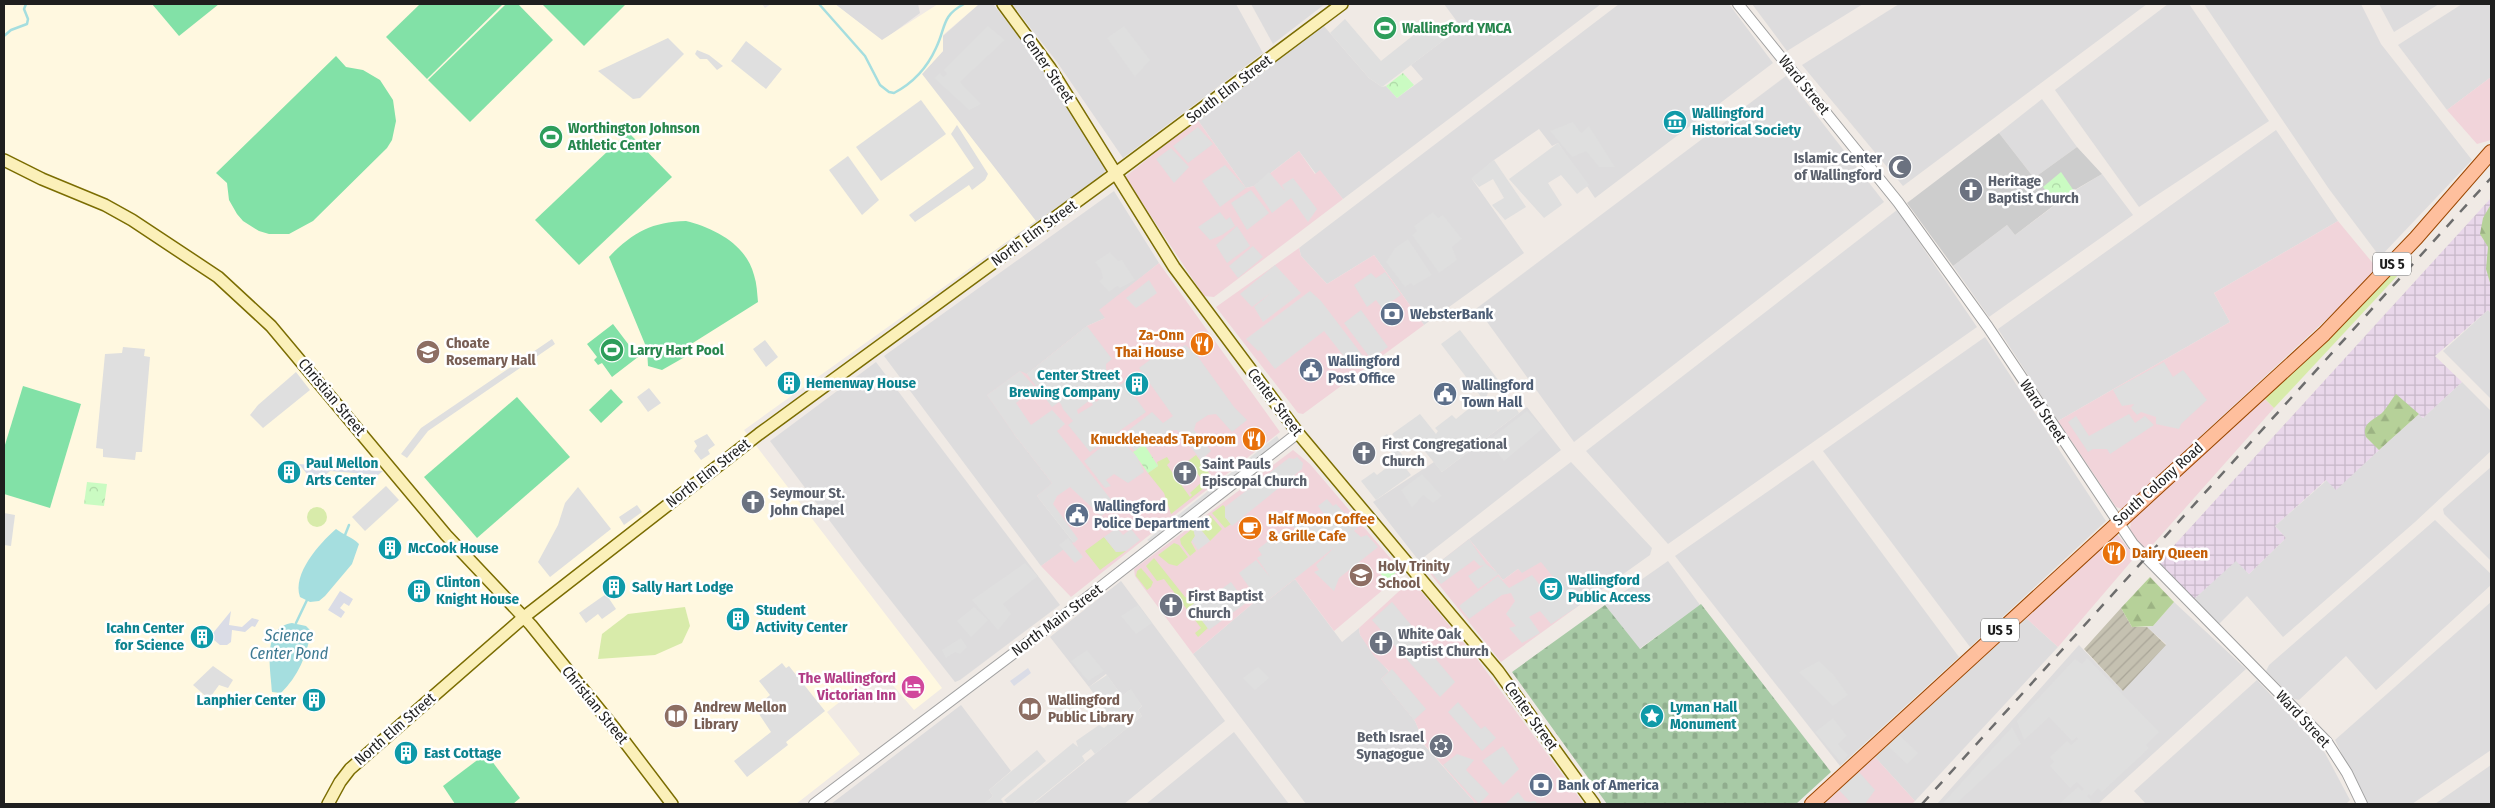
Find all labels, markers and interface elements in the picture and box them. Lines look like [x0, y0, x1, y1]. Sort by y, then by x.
sports icon: Wallingford YMCA [1372, 15, 1398, 41]
place label: Wallingford YMCA [1402, 19, 1512, 37]
street label: Center Street [1018, 30, 1078, 106]
street label: South Elm Street [1183, 51, 1275, 127]
street label: Ward Street [1775, 52, 1834, 118]
place label: Wallingford Historical Society [1692, 104, 1802, 139]
museum icon: Wallingford Historical Society [1662, 109, 1688, 135]
place label: Worthington Johnson Athletic Center [567, 119, 700, 154]
sports icon: Worthington Johnson Athletic Center [538, 124, 564, 150]
place label: Islamic Center of Wallingford [1794, 149, 1883, 184]
mosque icon: Islamic Center of Wallingford [1887, 154, 1913, 180]
place label: Heritage Baptist Church [1988, 172, 2079, 207]
church icon: Heritage Baptist Church [1958, 177, 1984, 203]
street label: North Elm Street [988, 196, 1080, 270]
road number: US 5 [2373, 252, 2411, 276]
bank icon: WebsterBank [1379, 301, 1405, 327]
place label: WebsterBank [1410, 305, 1494, 323]
place label: Za-Onn Thai House [1115, 326, 1184, 361]
restaurant icon: Za-Onn Thai House [1189, 331, 1215, 357]
place label: Choate Rosemary Hall [446, 334, 536, 369]
sports icon: Larry Hart Pool [599, 337, 625, 363]
school or university icon: Choate Rosemary Hall [415, 339, 441, 365]
place label: Larry Hart Pool [630, 341, 725, 359]
place label: Wallingford Post Office [1328, 352, 1400, 387]
street label: Christian Street [295, 355, 370, 439]
public building icon: Wallingford Post Office [1298, 357, 1324, 383]
street label: Center Street [1244, 364, 1306, 440]
place label: Center Street Brewing Company [1009, 366, 1121, 401]
building icon: Hemenway House [776, 370, 802, 396]
building icon: Center Street Brewing Company [1124, 371, 1150, 397]
place label: Hemenway House [806, 374, 916, 392]
place label: Wallingford Town Hall [1462, 376, 1534, 411]
street label: Ward Street [2016, 376, 2070, 446]
public building icon: Wallingford Town Hall [1432, 381, 1458, 407]
restaurant icon: Knuckleheads Taproom [1241, 426, 1267, 452]
place label: Knuckleheads Taproom [1090, 430, 1236, 448]
street label: North Elm Street [663, 435, 754, 511]
place label: First Congregational Church [1382, 435, 1508, 470]
street label: South Colony Road [2109, 439, 2207, 529]
church icon: First Congregational Church [1351, 440, 1377, 466]
place label: Paul Mellon Arts Center [305, 454, 378, 489]
place label: Saint Pauls Episcopal Church [1202, 455, 1307, 490]
building icon: Paul Mellon Arts Center [276, 459, 302, 485]
church icon: Saint Pauls Episcopal Church [1172, 460, 1198, 486]
place label: Seymour St. John Chapel [769, 484, 845, 519]
church icon: Seymour St. John Chapel [740, 489, 766, 515]
place label: Wallingford Police Department [1094, 497, 1210, 532]
public building icon: Wallingford Police Department [1064, 502, 1090, 528]
place label: Half Moon Coffee & Grille Cafe [1268, 510, 1375, 545]
cafe icon: Half Moon Coffee & Grille Cafe [1237, 515, 1263, 541]
building icon: McCook House [377, 535, 403, 561]
place label: McCook House [408, 539, 499, 557]
restaurant icon: Dairy Queen [2101, 540, 2127, 566]
place label: Dairy Queen [2132, 544, 2208, 562]
place label: Holy Trinity School [1378, 557, 1451, 592]
school or university icon: Holy Trinity School [1348, 562, 1374, 588]
place label: Wallingford Public Access [1568, 571, 1651, 606]
place label: Clinton Knight House [436, 573, 520, 608]
building icon: Sally Hart Lodge [601, 574, 627, 600]
theatre icon: Wallingford Public Access [1538, 576, 1564, 602]
building icon: Clinton Knight House [406, 578, 432, 604]
place label: Sally Hart Lodge [632, 578, 734, 596]
street label: North Main Street [1008, 580, 1106, 660]
place label: First Baptist Church [1188, 587, 1264, 622]
church icon: First Baptist Church [1158, 592, 1184, 618]
place label: Student Activity Center [755, 601, 848, 636]
building icon: Student Activity Center [725, 606, 751, 632]
road number: US 5 [1981, 618, 2019, 642]
place label: Icahn Center for Science [106, 619, 185, 654]
building icon: Icahn Center for Science [189, 624, 215, 650]
place label: White Oak Baptist Church [1398, 625, 1489, 660]
water label: Science Center Pond [250, 626, 329, 663]
church icon: White Oak Baptist Church [1368, 630, 1394, 656]
street label: Christian Street [558, 662, 632, 748]
place label: The Wallingford Victorian Inn [798, 669, 896, 704]
hotel icon: The Wallingford Victorian Inn [900, 674, 926, 700]
street label: Center Street [1501, 678, 1561, 754]
building icon: Lanphier Center [301, 687, 327, 713]
street label: Ward Street [2272, 687, 2334, 751]
street label: North Elm Street [351, 689, 439, 769]
place label: Lanphier Center [197, 691, 297, 709]
place label: Wallingford Public Library [1048, 691, 1134, 726]
library icon: Wallingford Public Library [1017, 696, 1043, 722]
place label: Andrew Mellon Library [693, 698, 787, 733]
place label: Lyman Hall Monument [1670, 698, 1738, 733]
library icon: Andrew Mellon Library [663, 703, 689, 729]
place icon: Lyman Hall Monument [1639, 703, 1665, 729]
place label: Beth Israel Synagogue [1356, 728, 1425, 763]
synagogue icon: Beth Israel Synagogue [1428, 733, 1454, 759]
building icon: East Cottage [393, 740, 419, 766]
place label: East Cottage [424, 744, 502, 762]
bank icon: Bank of America [1528, 772, 1554, 798]
place label: Bank of America [1558, 776, 1659, 794]

